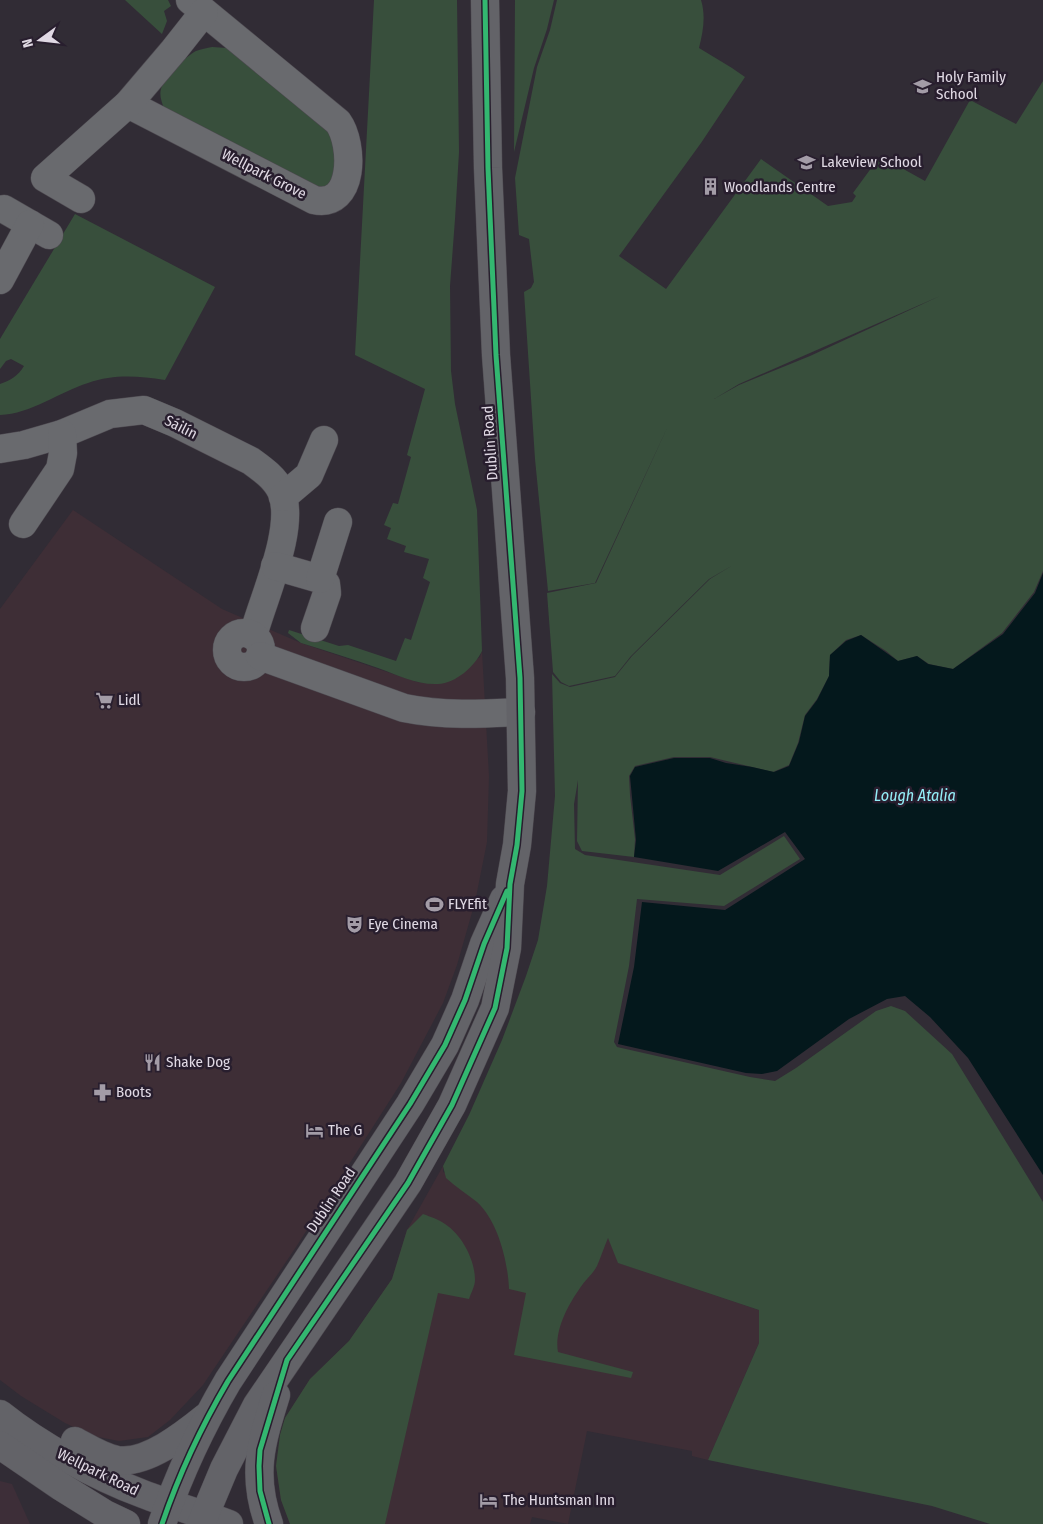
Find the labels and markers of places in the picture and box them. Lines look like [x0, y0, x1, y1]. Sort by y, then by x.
place label: Holy Family School [936, 68, 1006, 103]
school or university icon: Holy Family School [912, 76, 932, 96]
school or university icon: Lakeview School [797, 152, 817, 172]
place label: Lakeview School [821, 153, 922, 171]
building icon: Woodlands Centre [700, 177, 720, 197]
place label: Woodlands Centre [724, 178, 836, 196]
supermarket icon: Lidl [94, 690, 114, 710]
place label: Lidl [118, 691, 140, 709]
sports icon: FLYEfit [424, 894, 444, 914]
place label: FLYEfit [448, 895, 487, 913]
theatre icon: Eye Cinema [344, 914, 364, 934]
place label: Eye Cinema [368, 915, 438, 933]
restaurant icon: Shake Dog [142, 1052, 162, 1072]
place label: Shake Dog [166, 1053, 230, 1071]
pharmacy icon: Boots [92, 1082, 112, 1102]
place label: Boots [116, 1083, 151, 1101]
hotel icon: The G [304, 1120, 324, 1140]
place label: The G [328, 1121, 362, 1139]
hotel icon: The Huntsman Inn [479, 1490, 499, 1510]
place label: The Huntsman Inn [503, 1491, 615, 1509]

